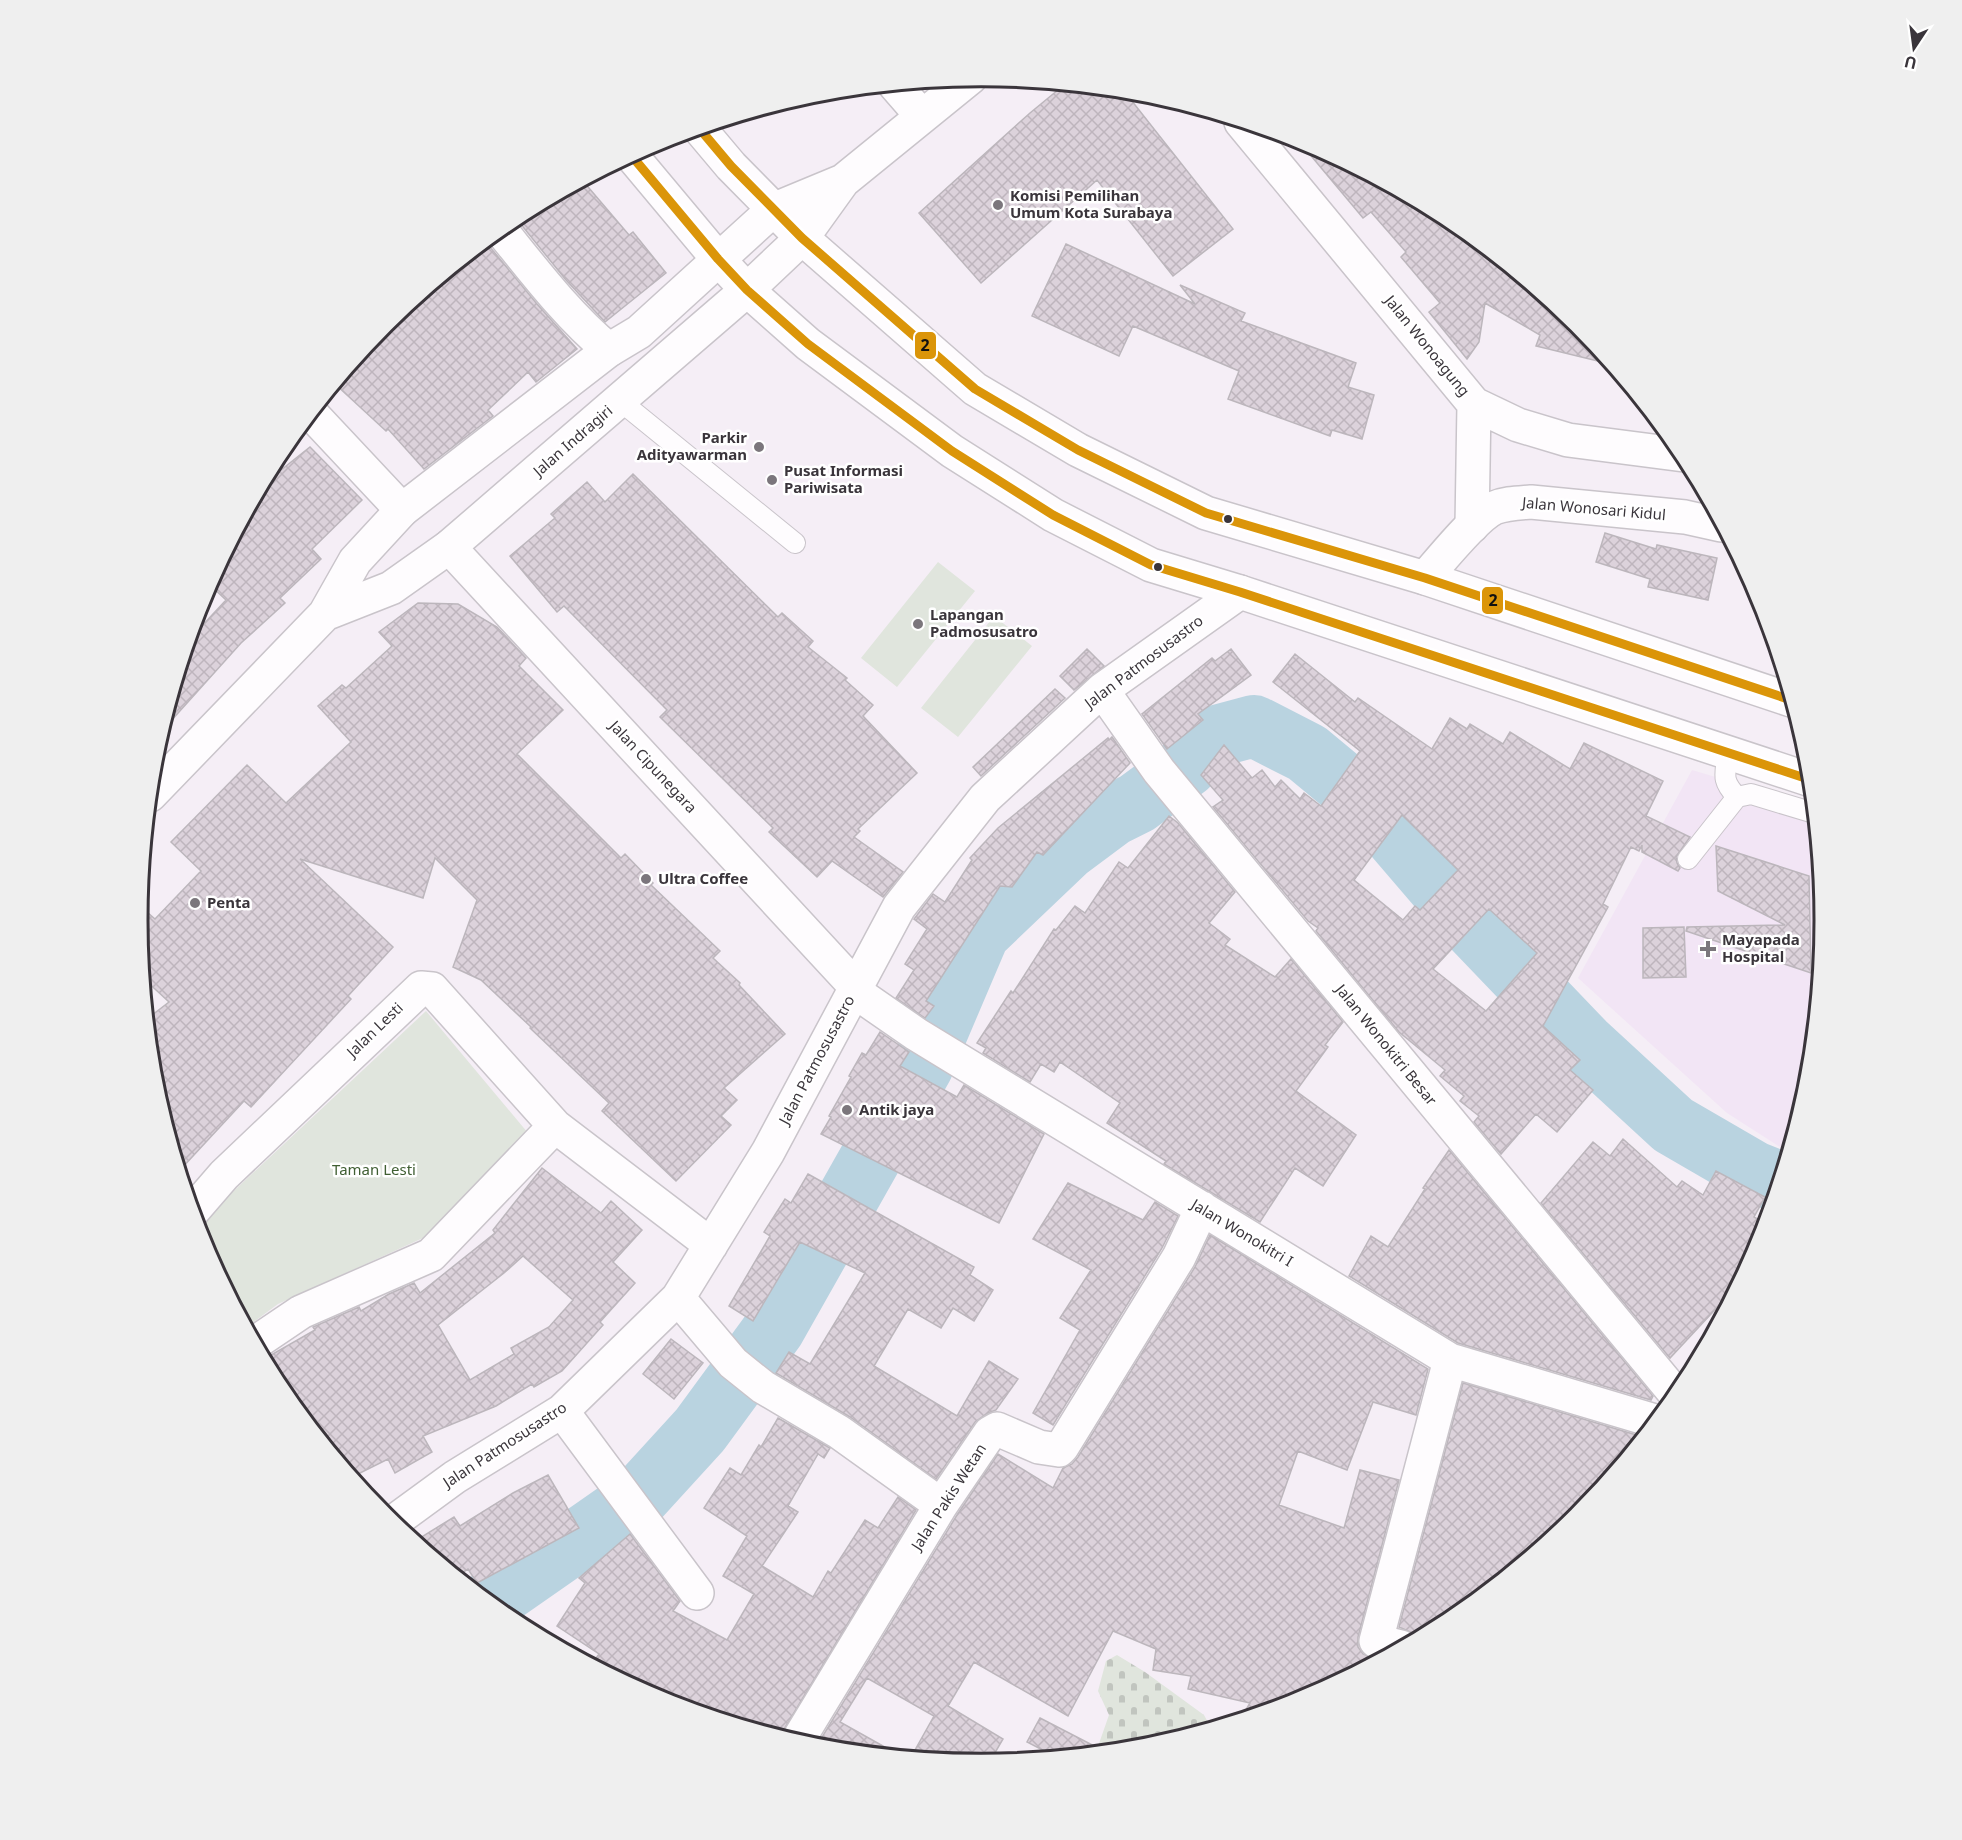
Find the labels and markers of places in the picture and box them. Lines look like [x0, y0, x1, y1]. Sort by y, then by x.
place label: Komisi Pemilihan Umum Kota Surabaya [1010, 185, 1172, 222]
marker: Komisi Pemilihan Umum Kota Surabaya [991, 198, 1005, 212]
place label: Parkir Adityawarman [637, 427, 747, 464]
marker: Parkir Adityawarman [752, 440, 766, 454]
place label: Pusat Informasi Pariwisata [784, 460, 903, 497]
marker: Pusat Informasi Pariwisata [765, 473, 779, 487]
unlabelled marker [1222, 513, 1234, 525]
unlabelled marker [1152, 561, 1164, 573]
place label: Lapangan Padmosusatro [930, 604, 1038, 641]
marker: Lapangan Padmosusatro [911, 617, 925, 631]
place label: Ultra Coffee [658, 868, 748, 888]
marker: Ultra Coffee [639, 872, 653, 886]
place label: Penta [207, 892, 251, 912]
marker: Penta [188, 896, 202, 910]
place label: Mayapada Hospital [1722, 929, 1800, 966]
marker: Mayapada Hospital [1699, 940, 1717, 958]
place label: Antik jaya [859, 1099, 934, 1119]
marker: Antik jaya [840, 1103, 854, 1117]

